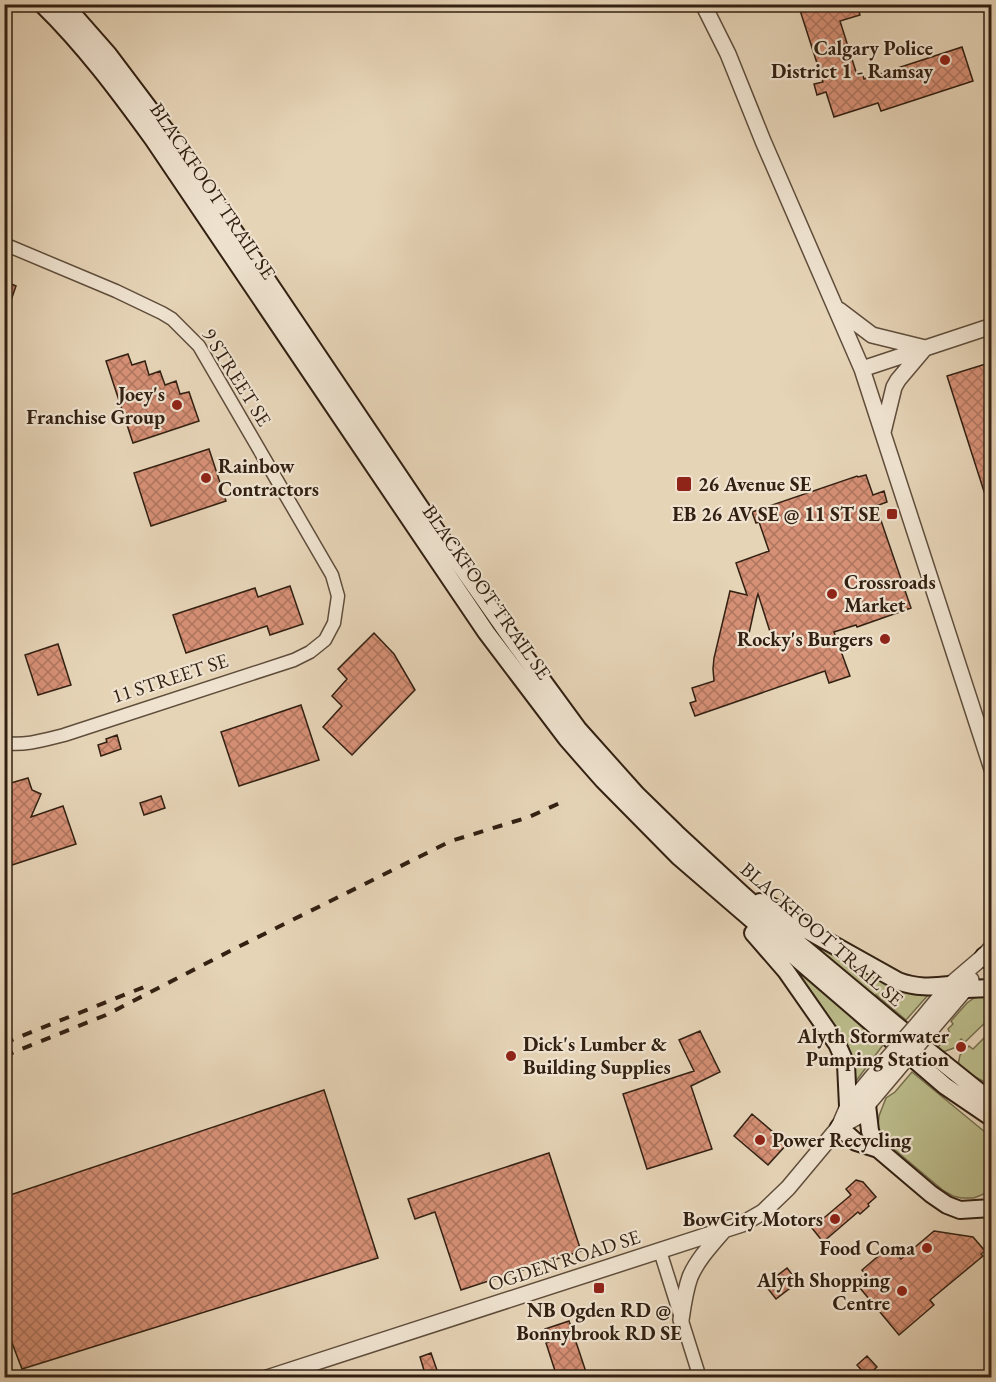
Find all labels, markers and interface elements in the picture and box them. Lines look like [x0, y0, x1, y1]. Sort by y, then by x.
place label: Calgary Police District 1 - Ramsay [771, 35, 933, 84]
marker: Calgary Police District 1 - Ramsay [938, 53, 952, 67]
street label: BLACKFOOT TRAIL SE [144, 98, 282, 284]
street label: 9 STREET SE [197, 323, 277, 431]
place label: Joey's Franchise Group [26, 381, 165, 430]
marker: Joey's Franchise Group [170, 398, 184, 412]
place label: Rainbow Contractors [218, 453, 319, 502]
marker: Rainbow Contractors [199, 471, 213, 485]
place label: 26 Avenue SE [698, 471, 812, 497]
marker: 26 Avenue SE [675, 475, 693, 493]
street label: BLACKFOOT TRAIL SE [417, 500, 557, 684]
place label: EB 26 AV SE @ 11 ST SE [672, 501, 880, 527]
marker: EB 26 AV SE @ 11 ST SE [885, 507, 899, 521]
place label: Crossroads Market [844, 569, 936, 618]
marker: Crossroads Market [825, 587, 839, 601]
place label: Rocky's Burgers [737, 626, 873, 652]
marker: Rocky's Burgers [878, 632, 892, 646]
street label: 11 STREET SE [109, 647, 231, 709]
street label: BLACKFOOT TRAIL SE [735, 856, 909, 1012]
place label: Alyth Stormwater Pumping Station [796, 1023, 950, 1072]
place label: Dick's Lumber & Building Supplies [523, 1031, 671, 1080]
marker: Alyth Stormwater Pumping Station [954, 1040, 968, 1054]
marker: Dick's Lumber & Building Supplies [504, 1049, 518, 1063]
place label: Power Recycling [772, 1127, 912, 1153]
marker: Power Recycling [753, 1133, 767, 1147]
place label: BowCity Motors [683, 1206, 823, 1232]
marker: BowCity Motors [828, 1212, 842, 1226]
street label: OGDEN ROAD SE [485, 1223, 643, 1297]
place label: Food Coma [820, 1235, 915, 1261]
marker: Food Coma [920, 1241, 934, 1255]
place label: Alyth Shopping Centre [756, 1267, 891, 1316]
marker: NB Ogden RD @ Bonnybrook RD SE [592, 1281, 606, 1295]
marker: Alyth Shopping Centre [895, 1284, 909, 1298]
place label: NB Ogden RD @ Bonnybrook RD SE [516, 1297, 682, 1346]

